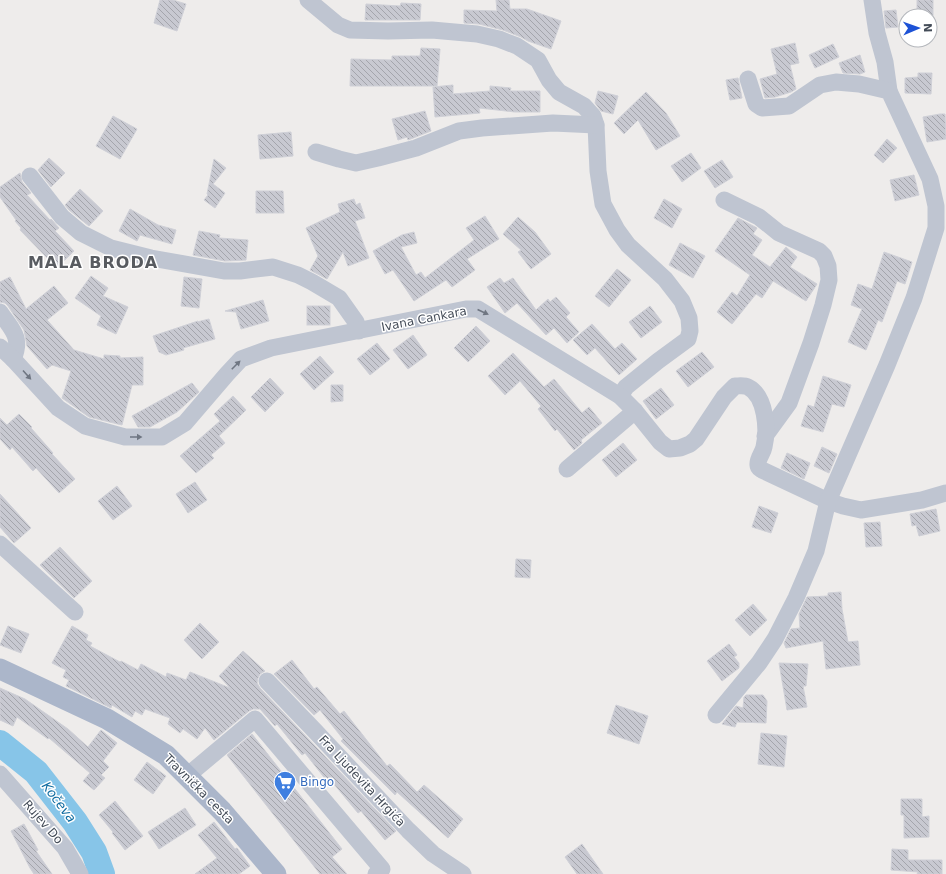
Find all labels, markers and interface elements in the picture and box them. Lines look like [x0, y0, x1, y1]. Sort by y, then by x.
north arrow [898, 8, 938, 48]
text: N [921, 23, 934, 33]
district label: MALA BRODA [28, 253, 158, 272]
street label: Ivana Cankara [380, 304, 468, 334]
one-way arrow [477, 309, 488, 315]
one-way arrow [231, 360, 241, 370]
one-way arrow [22, 370, 32, 380]
one-way arrow [130, 434, 143, 440]
street label: Fra Ljudevita Hrgića [316, 732, 408, 830]
street label: Travnička cesta [161, 751, 237, 827]
supermarket icon: Bingo [272, 769, 298, 802]
place label: Bingo [300, 775, 334, 789]
water label: Kočeva [39, 779, 79, 825]
street label: Rujev Do [20, 797, 66, 847]

